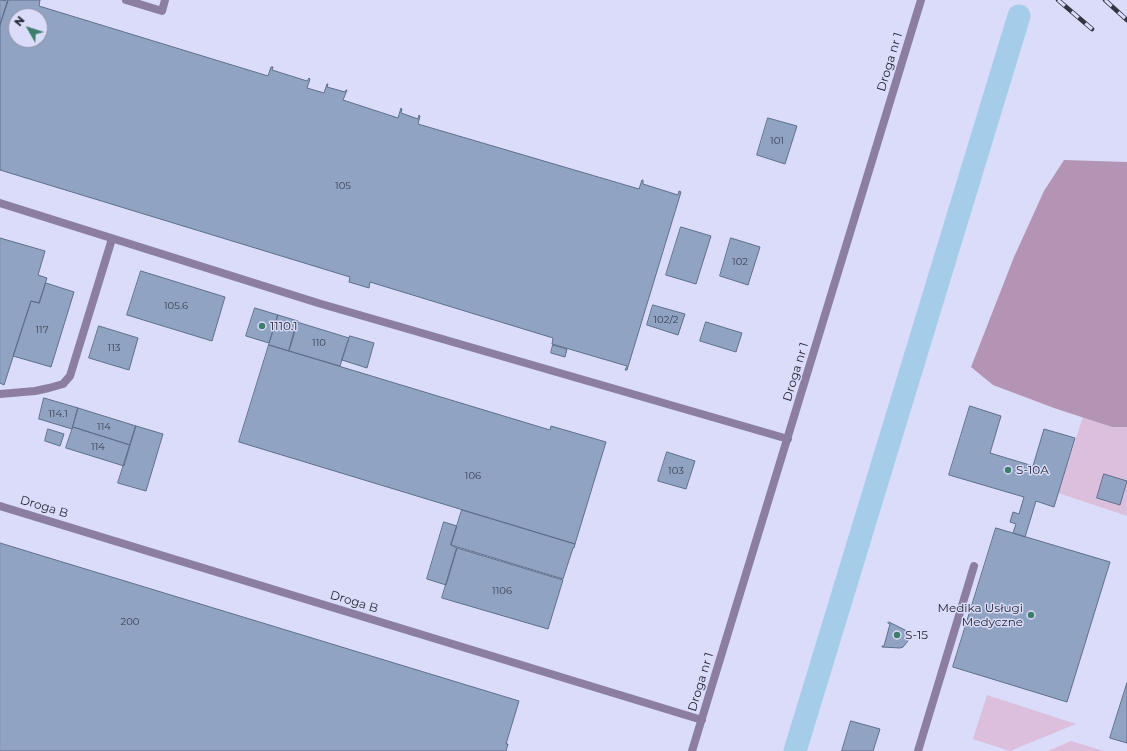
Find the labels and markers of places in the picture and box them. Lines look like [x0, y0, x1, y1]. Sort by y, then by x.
place label: 1110.1 [270, 319, 298, 333]
marker: 1110.1 [257, 321, 267, 331]
place label: S-10A [1016, 463, 1049, 477]
marker: S-10A [1003, 465, 1013, 475]
place label: Medika Usługi Medyczne [937, 601, 1023, 629]
marker: Medika Usługi Medyczne [1026, 610, 1036, 620]
place label: S-15 [905, 628, 928, 642]
marker: S-15 [892, 630, 902, 640]

